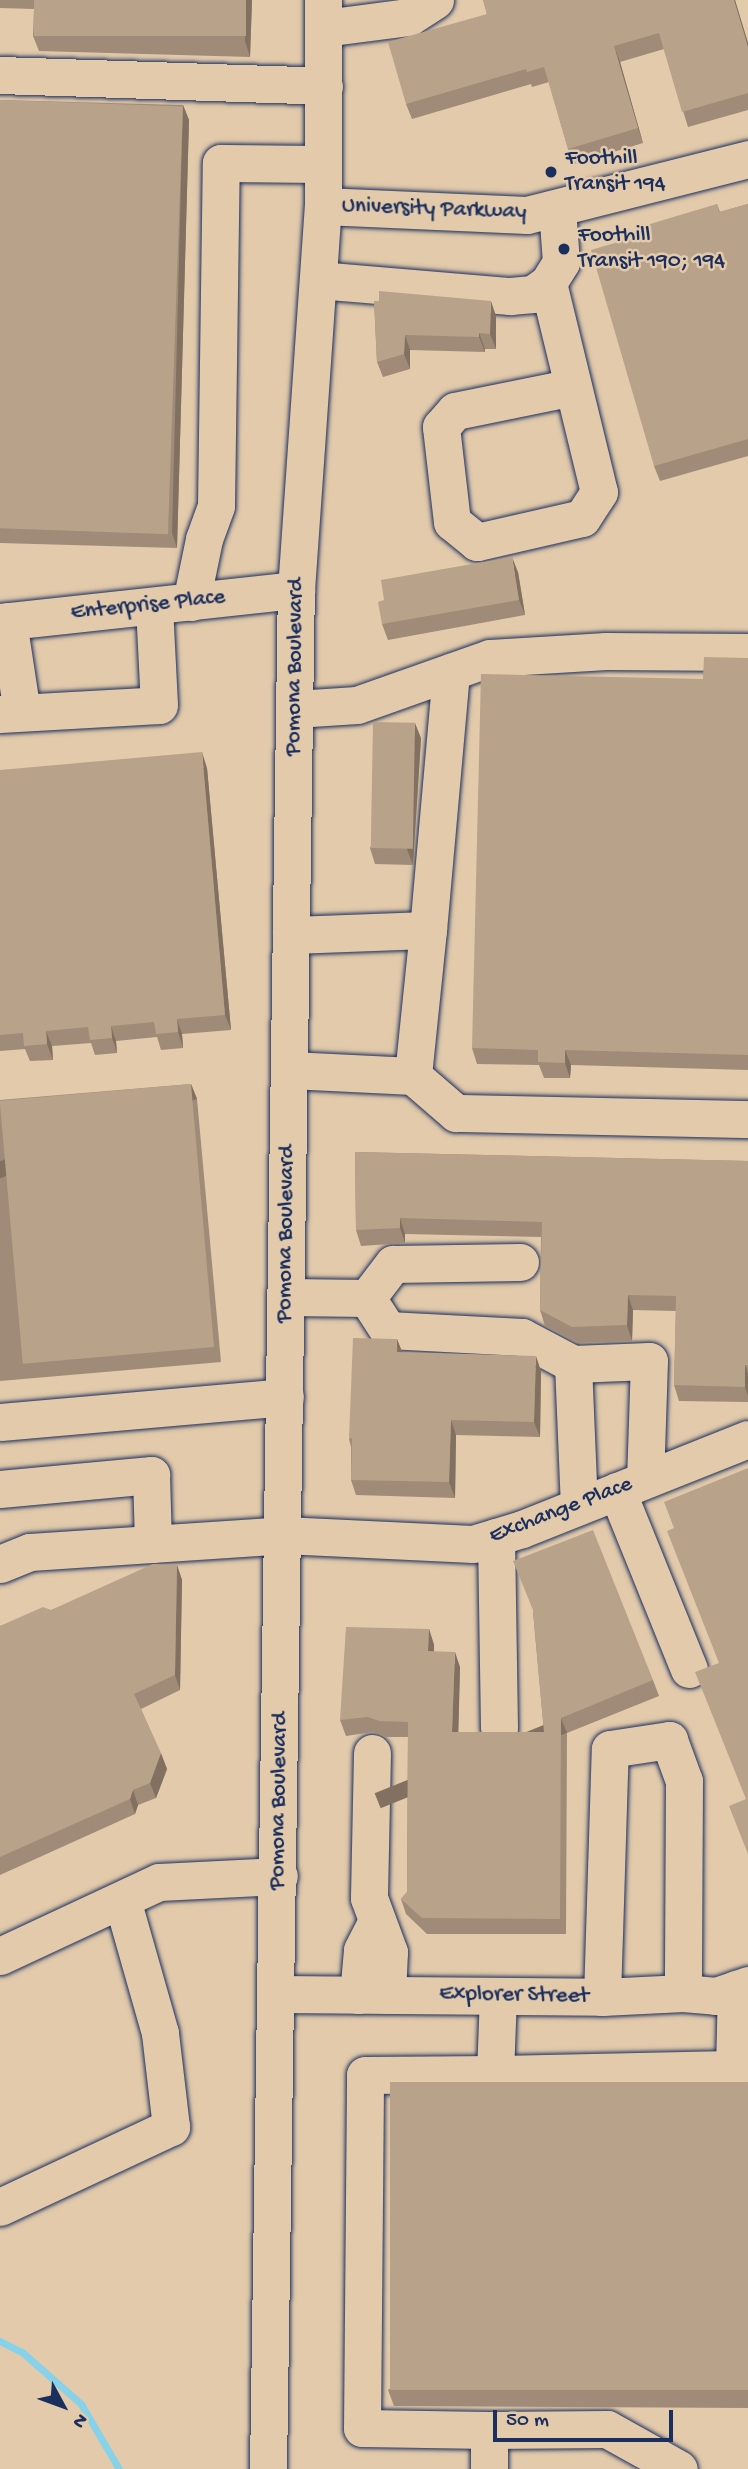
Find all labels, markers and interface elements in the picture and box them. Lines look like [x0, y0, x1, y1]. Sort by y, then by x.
place label: Foothill Transit 194 [565, 145, 666, 199]
marker: Foothill Transit 194 [543, 164, 559, 180]
street label: University Parkway [341, 193, 527, 227]
place label: Foothill Transit 190; 194 [578, 222, 725, 276]
marker: Foothill Transit 190; 194 [556, 241, 572, 257]
street label: Pomona Boulevard [281, 578, 311, 756]
street label: Enterprise Place [69, 584, 227, 628]
street label: Pomona Boulevard [272, 1145, 302, 1323]
street label: Exchange Place [486, 1471, 636, 1551]
street label: Pomona Boulevard [265, 1712, 295, 1890]
street label: Explorer Street [439, 1981, 589, 2011]
north arrow [28, 2371, 98, 2441]
scale bar [496, 2396, 676, 2440]
text: N [66, 2408, 92, 2432]
text: 50 m [506, 2409, 549, 2434]

